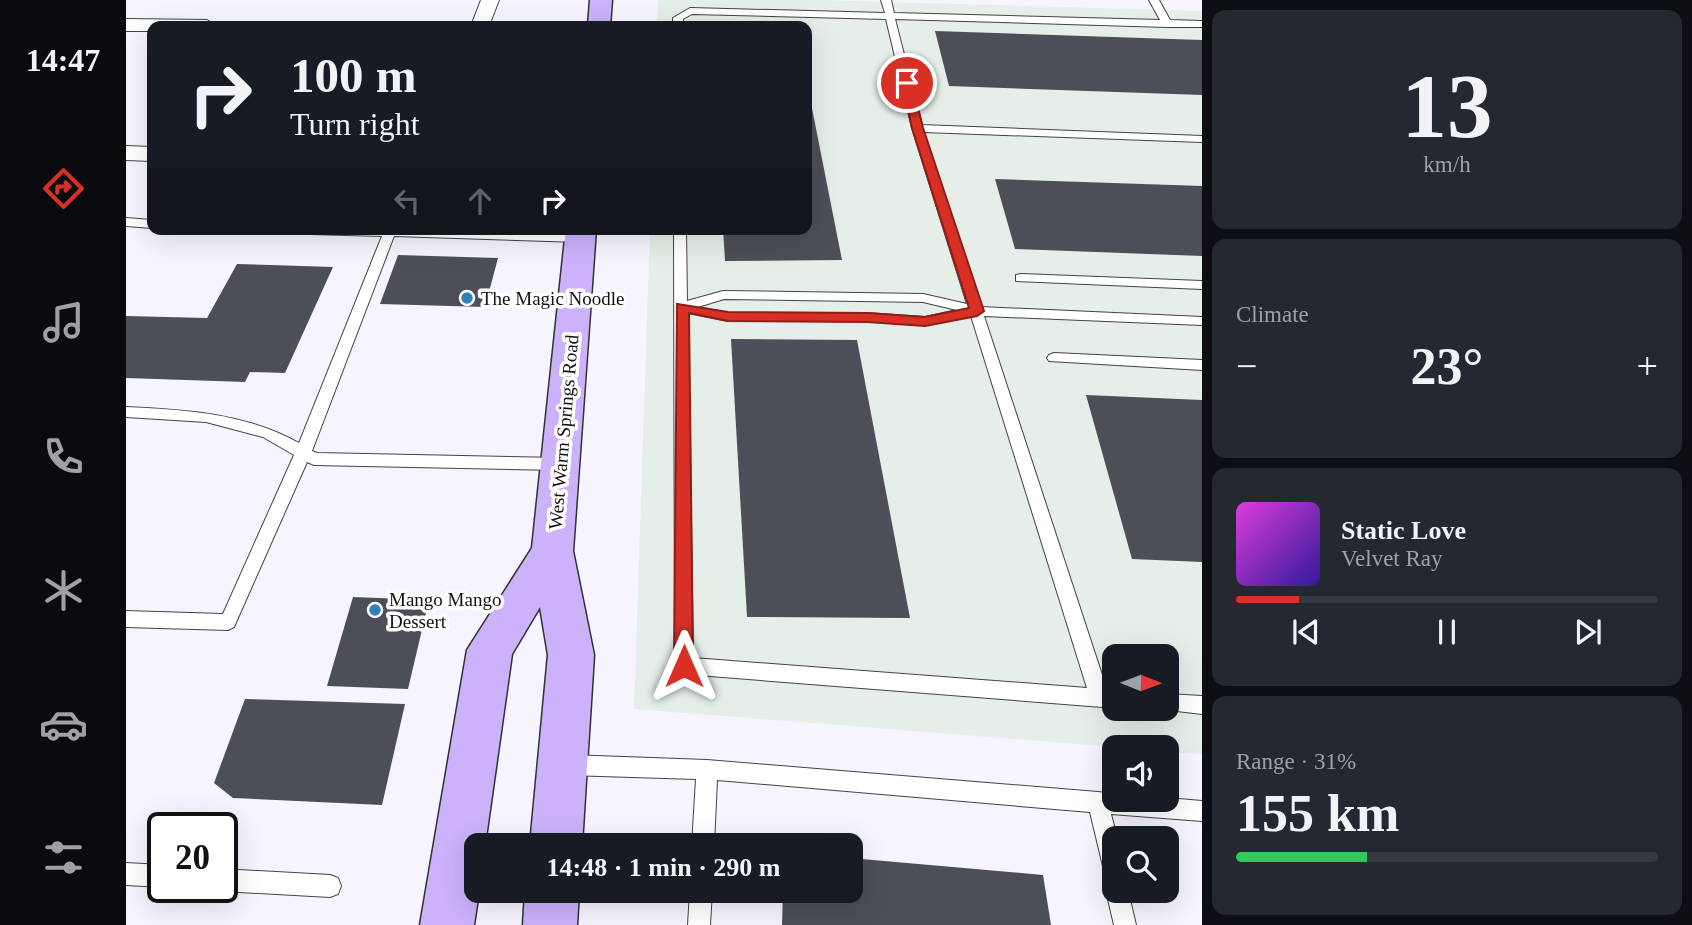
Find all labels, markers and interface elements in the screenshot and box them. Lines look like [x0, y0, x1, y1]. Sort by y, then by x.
text: 14:47 [26, 42, 100, 78]
text: 100 m [290, 48, 417, 103]
icon: right [175, 49, 266, 140]
pin [877, 53, 937, 113]
text: 13 [1402, 56, 1493, 157]
icon: arrive [888, 64, 926, 102]
text: Turn right [290, 106, 420, 142]
text: km/h [1423, 152, 1471, 177]
icon: directions [39, 164, 88, 213]
icon: left [388, 182, 426, 220]
icon: ahead [461, 182, 499, 220]
icon: right [534, 182, 572, 220]
place label: The Magic Noodle [481, 288, 625, 309]
marker: The Magic Noodle [459, 290, 475, 306]
icon: music [39, 298, 88, 347]
text: Climate [1236, 302, 1309, 327]
street label: West Warm Springs Road [545, 333, 583, 530]
text: 23° [1411, 338, 1483, 395]
text: − [1236, 345, 1257, 387]
text: + [1637, 345, 1658, 387]
icon: phone [39, 432, 88, 481]
text: Static Love [1341, 516, 1466, 545]
text: Velvet Ray [1341, 546, 1443, 571]
icon: climate [39, 566, 88, 615]
place label: Mango Mango Dessert [389, 589, 501, 632]
marker: Mango Mango Dessert [367, 602, 383, 618]
icon: previous [1287, 613, 1325, 651]
icon: pause [1428, 613, 1466, 651]
icon: next [1569, 613, 1607, 651]
position arrow [647, 629, 721, 703]
north arrow [1102, 644, 1180, 721]
map controls [1102, 644, 1179, 903]
icon: car [39, 700, 88, 749]
button: sound [1102, 735, 1179, 812]
text: Range · 31% [1236, 749, 1356, 774]
text: 155 km [1236, 785, 1399, 842]
speed limit sign: 20 [147, 812, 238, 903]
button: search [1102, 826, 1179, 903]
icon: filters [39, 833, 88, 882]
text: 14:48 · 1 min · 290 m [547, 853, 781, 882]

